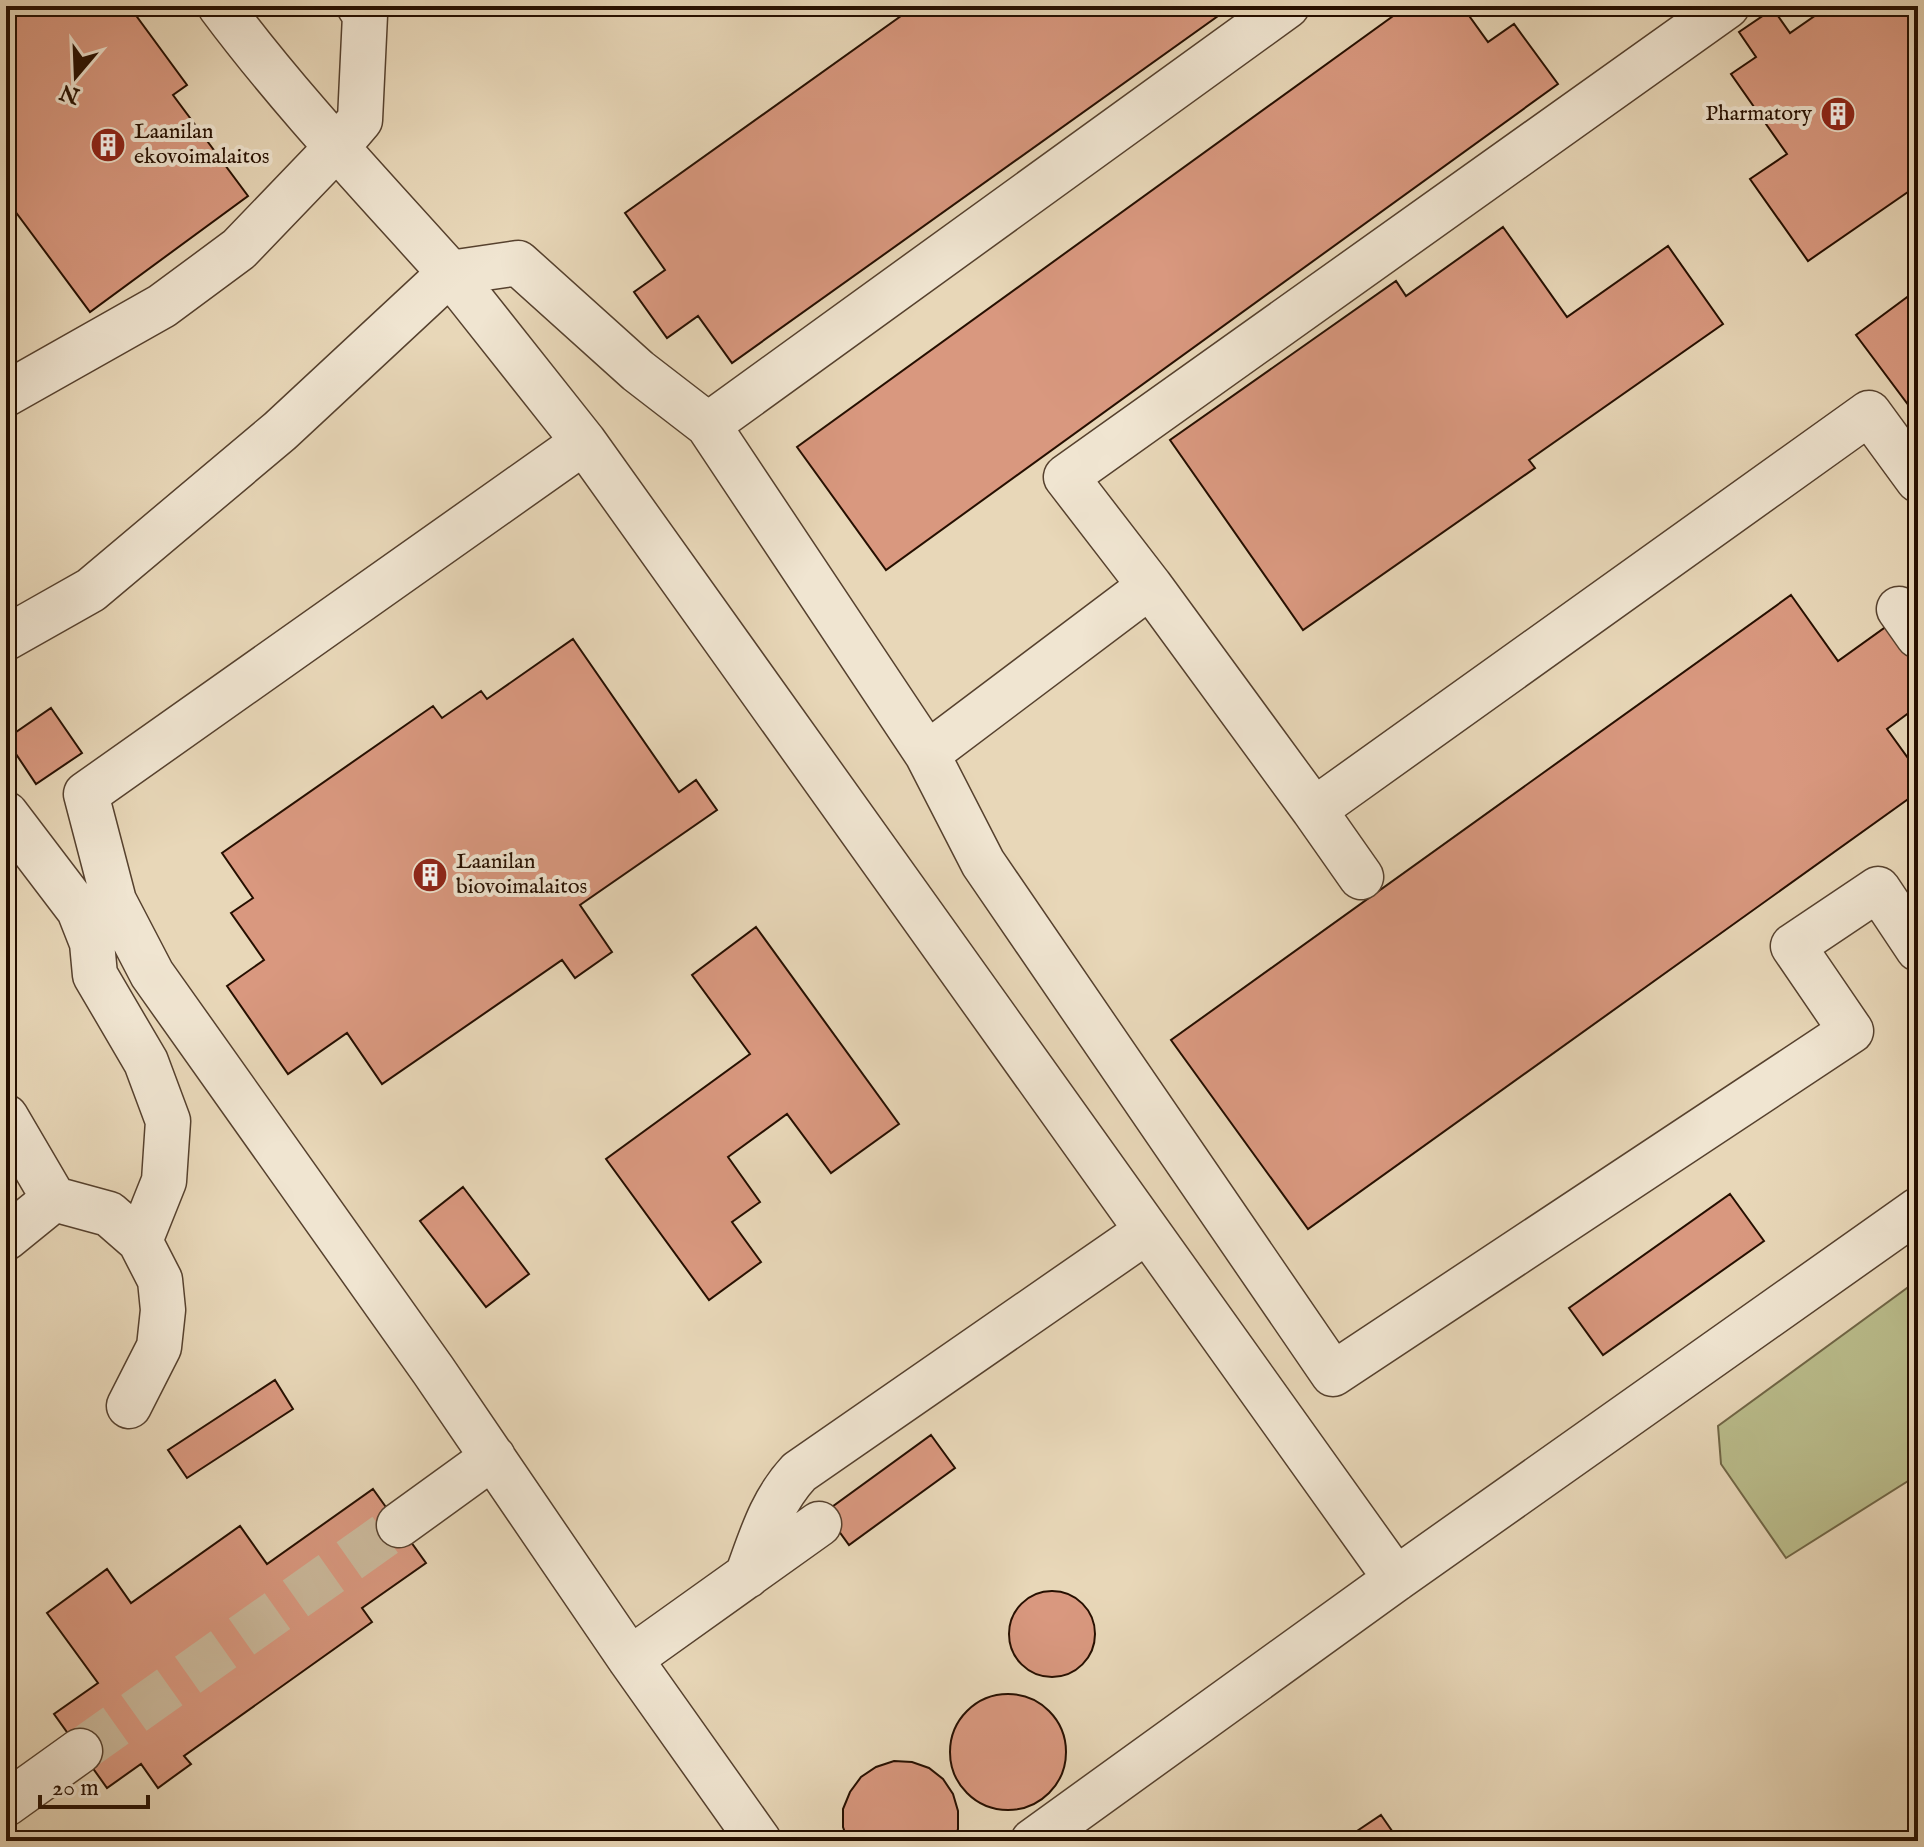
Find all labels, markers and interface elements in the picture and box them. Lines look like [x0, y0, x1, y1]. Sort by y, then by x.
north arrow [36, 36, 116, 116]
text: N [57, 77, 85, 110]
building icon: Pharmatory [1819, 95, 1857, 133]
place label: Pharmatory [1705, 100, 1812, 128]
place label: Laanilan ekovoimalaitos [134, 118, 269, 171]
building icon: Laanilan ekovoimalaitos [89, 126, 127, 164]
place label: Laanilan biovoimalaitos [456, 848, 587, 901]
building icon: Laanilan biovoimalaitos [411, 856, 449, 894]
scale bar [40, 1759, 148, 1809]
text: 20 m [52, 1773, 99, 1804]

